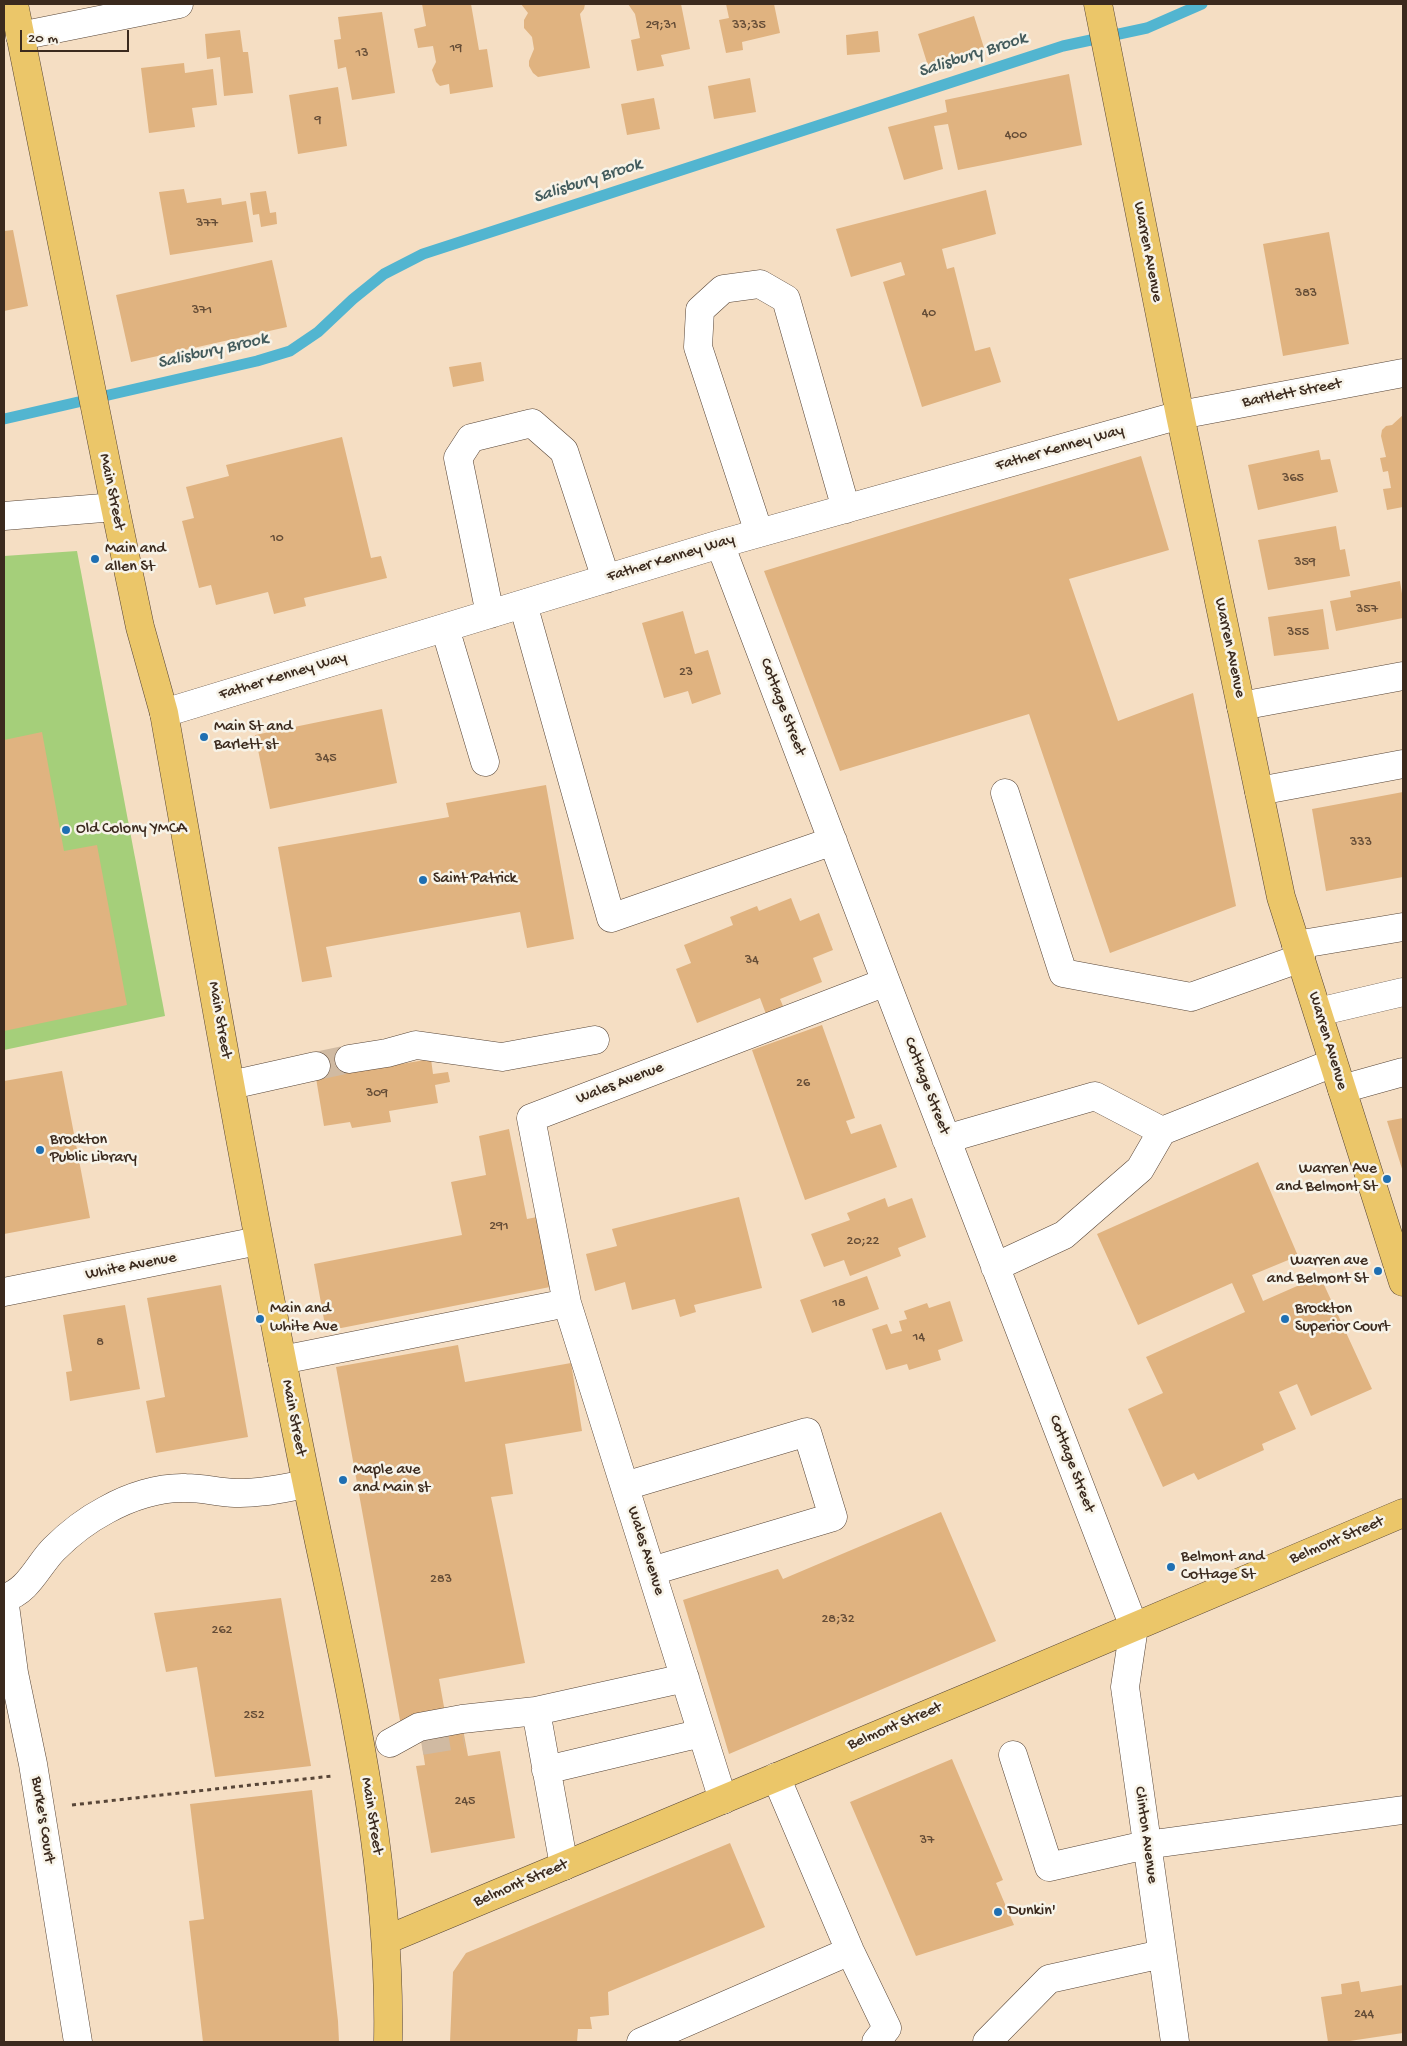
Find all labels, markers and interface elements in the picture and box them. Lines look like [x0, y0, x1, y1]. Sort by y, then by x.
house number: 29;31 [645, 18, 677, 34]
house number: 33;35 [732, 18, 766, 34]
scale bar [22, 20, 131, 52]
water label: Salisbury Brook [916, 28, 1030, 84]
text: 20 m [28, 30, 58, 48]
house number: 19 [450, 41, 462, 57]
house number: 13 [356, 46, 368, 62]
house number: 9 [314, 113, 322, 129]
house number: 400 [1005, 128, 1027, 144]
water label: Salisbury Brook [531, 154, 645, 210]
street label: Warren Avenue [1128, 200, 1166, 304]
house number: 377 [196, 216, 218, 232]
house number: 383 [1295, 286, 1317, 302]
house number: 371 [192, 303, 212, 319]
house number: 40 [922, 306, 936, 322]
water label: Salisbury Brook [156, 329, 270, 375]
street label: Bartlett Street [1241, 375, 1343, 413]
street label: Father Kenney Way [994, 422, 1126, 476]
street label: Main Street [94, 452, 128, 532]
house number: 365 [1282, 471, 1304, 487]
street label: Father Kenney Way [605, 530, 737, 588]
house number: 10 [270, 531, 284, 547]
place label: Main and allen St [105, 540, 166, 578]
marker: Main and allen St [89, 553, 101, 565]
house number: 359 [1294, 555, 1316, 571]
street label: Warren Avenue [1209, 596, 1249, 700]
house number: 357 [1356, 602, 1378, 618]
house number: 355 [1287, 625, 1309, 641]
street label: Father Kenney Way [217, 648, 349, 706]
street label: Cottage Street [755, 656, 809, 758]
house number: 23 [679, 665, 693, 681]
place label: Main St and Barlett st [214, 718, 292, 756]
marker: Main St and Barlett st [198, 731, 210, 743]
house number: 345 [315, 751, 337, 767]
place label: Old Colony YMCA [76, 820, 187, 840]
marker: Old Colony YMCA [60, 824, 72, 836]
house number: 333 [1350, 835, 1372, 851]
place label: Saint Patrick [433, 870, 517, 890]
marker: Saint Patrick [417, 874, 429, 886]
house number: 34 [745, 953, 759, 969]
street label: Main Street [203, 980, 235, 1060]
street label: Warren Avenue [1303, 990, 1351, 1092]
street label: Cottage Street [899, 1035, 953, 1137]
street label: Wales Avenue [574, 1059, 666, 1109]
house number: 26 [796, 1076, 810, 1092]
house number: 309 [366, 1086, 388, 1102]
place label: Brockton Public Library [50, 1131, 137, 1169]
marker: Brockton Public Library [34, 1144, 46, 1156]
place label: Warren Ave and Belmont St [1276, 1160, 1377, 1198]
marker: Warren Ave and Belmont St [1381, 1173, 1393, 1185]
house number: 291 [489, 1219, 509, 1235]
house number: 20;22 [847, 1234, 879, 1250]
street label: White Avenue [84, 1249, 178, 1285]
place label: Warren ave and Belmont St [1267, 1252, 1368, 1290]
marker: Warren ave and Belmont St [1372, 1265, 1384, 1277]
house number: 18 [832, 1296, 846, 1312]
place label: Main and white Ave [270, 1300, 338, 1338]
place label: Brockton Superior Court [1295, 1300, 1390, 1338]
marker: Main and white Ave [254, 1313, 266, 1325]
marker: Brockton Superior Court [1279, 1313, 1291, 1325]
house number: 14 [913, 1330, 925, 1346]
house number: 8 [96, 1335, 104, 1351]
street label: Main Street [276, 1378, 310, 1458]
street label: Cottage Street [1044, 1413, 1098, 1515]
place label: Maple ave and Main st [353, 1461, 430, 1499]
marker: Maple ave and Main st [337, 1474, 349, 1486]
street label: Wales Avenue [622, 1504, 668, 1598]
street label: Belmont Street [1287, 1513, 1387, 1569]
place label: Belmont and Cottage St [1181, 1548, 1264, 1586]
marker: Belmont and Cottage St [1165, 1561, 1177, 1573]
house number: 283 [430, 1572, 452, 1588]
house number: 28;32 [821, 1612, 855, 1628]
house number: 262 [212, 1623, 232, 1639]
street label: Belmont Street [845, 1699, 945, 1755]
house number: 252 [243, 1708, 265, 1724]
street label: Burke's Court [26, 1775, 58, 1865]
street label: Main Street [355, 1776, 387, 1856]
street label: Clinton Avenue [1129, 1785, 1161, 1885]
house number: 245 [455, 1794, 475, 1810]
house number: 37 [920, 1833, 934, 1849]
street label: Belmont Street [471, 1856, 571, 1912]
place label: Dunkin' [1008, 1902, 1056, 1922]
marker: Dunkin' [992, 1906, 1004, 1918]
house number: 244 [1354, 2007, 1374, 2023]

